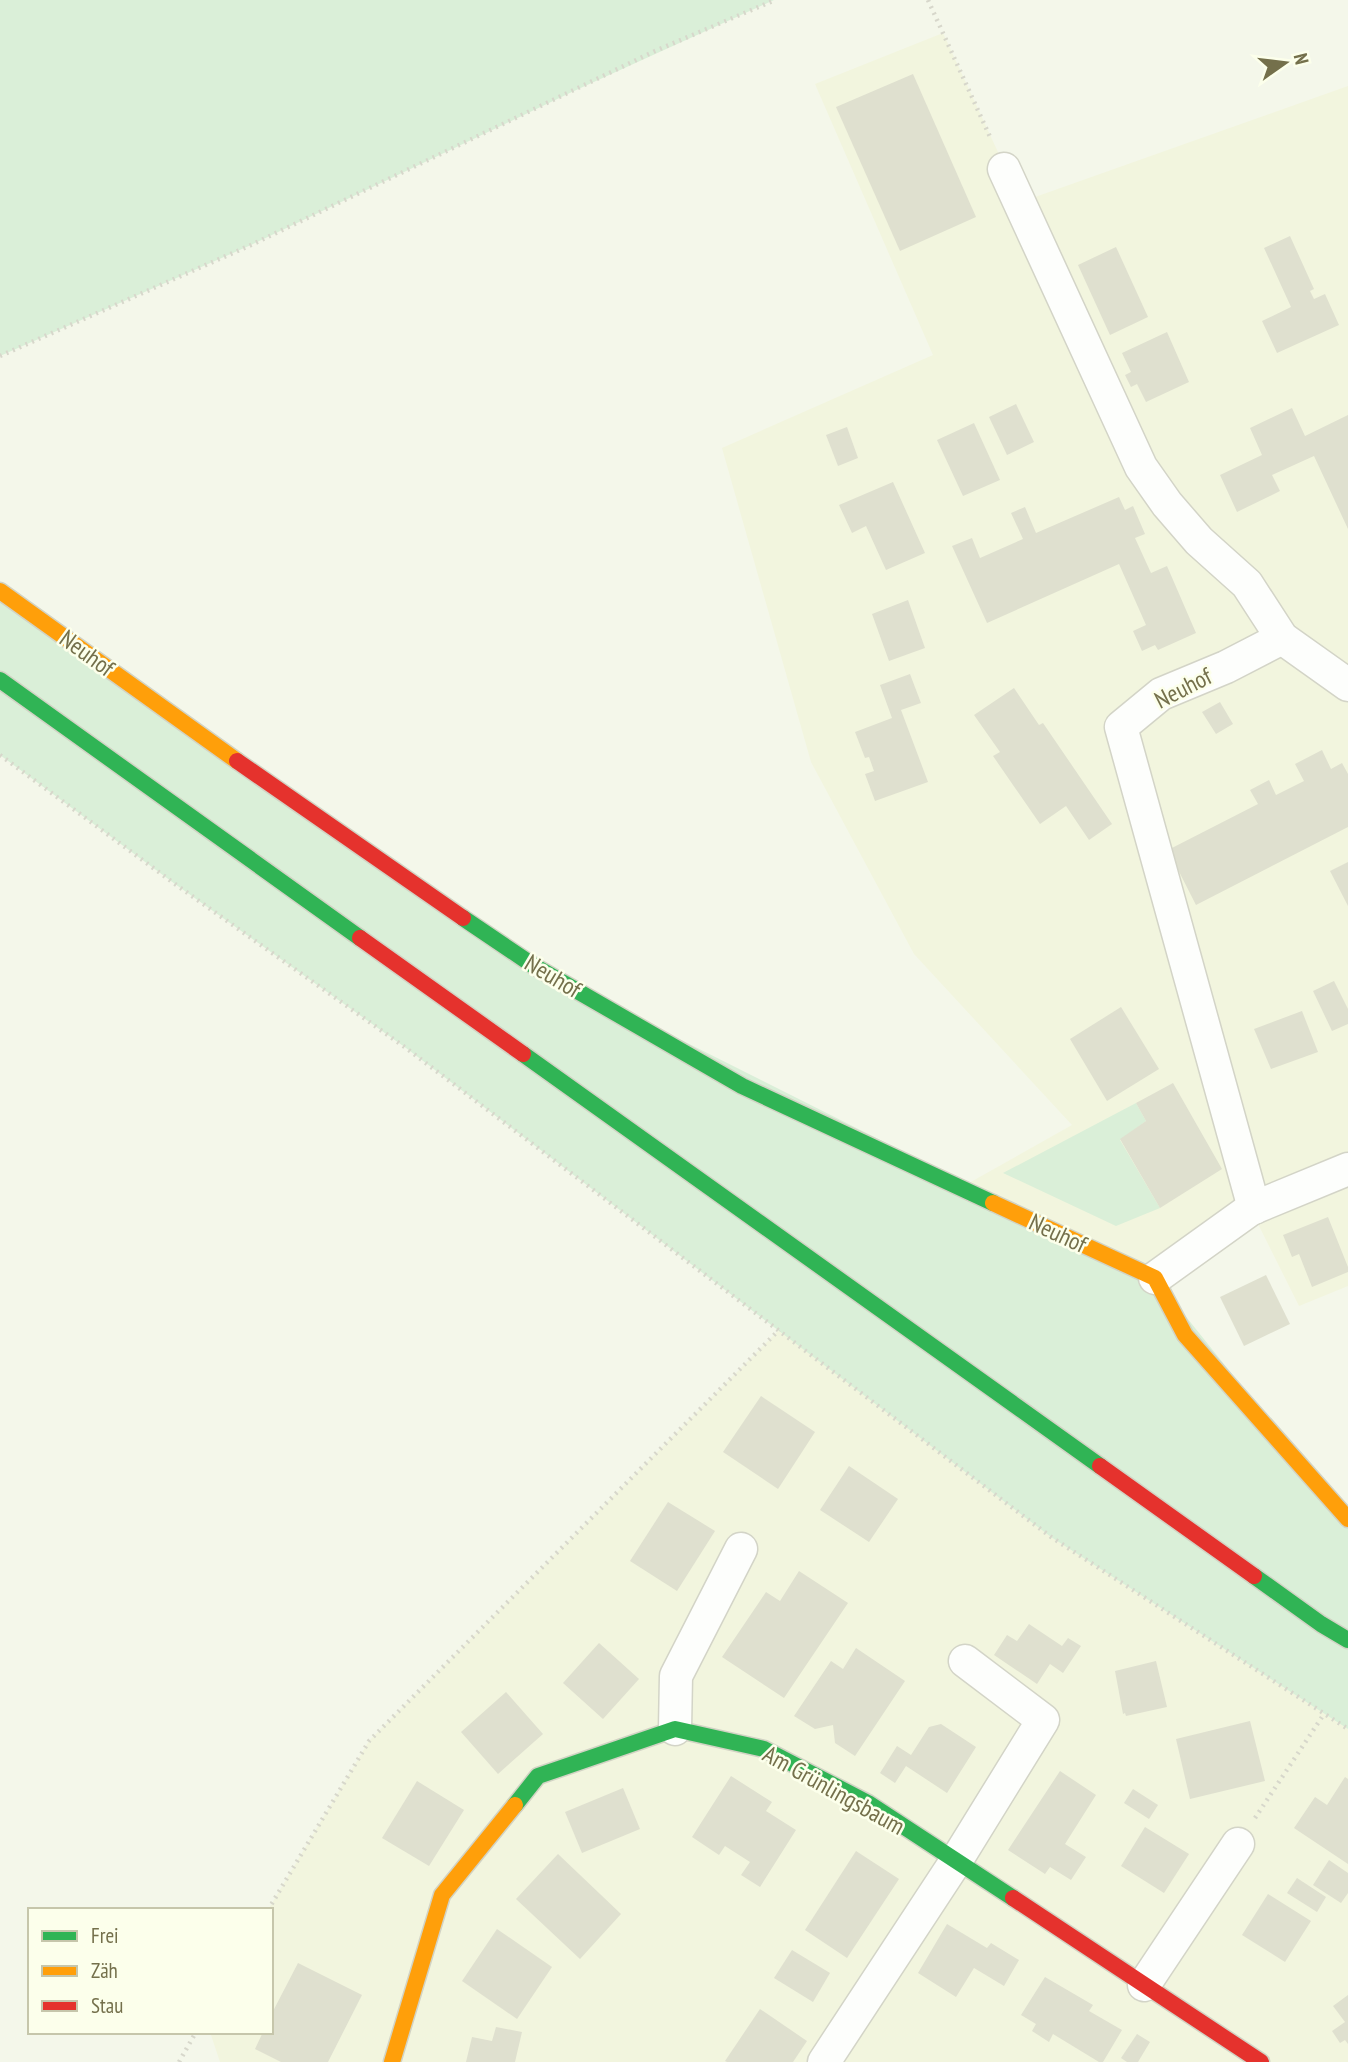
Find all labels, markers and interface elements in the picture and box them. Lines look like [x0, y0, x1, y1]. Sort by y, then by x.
north arrow [1250, 28, 1320, 98]
text: N [1289, 51, 1314, 67]
street label: Neuhof [54, 623, 121, 684]
street label: Neuhof [1149, 660, 1218, 715]
street label: Neuhof [519, 947, 587, 1005]
street label: Neuhof [1024, 1206, 1093, 1260]
street label: Am Grünlingsbaum [758, 1738, 910, 1842]
legend [28, 1908, 273, 2034]
text: Frei [91, 1922, 119, 1949]
text: Zäh [91, 1957, 118, 1984]
text: Stau [91, 1992, 123, 2019]

